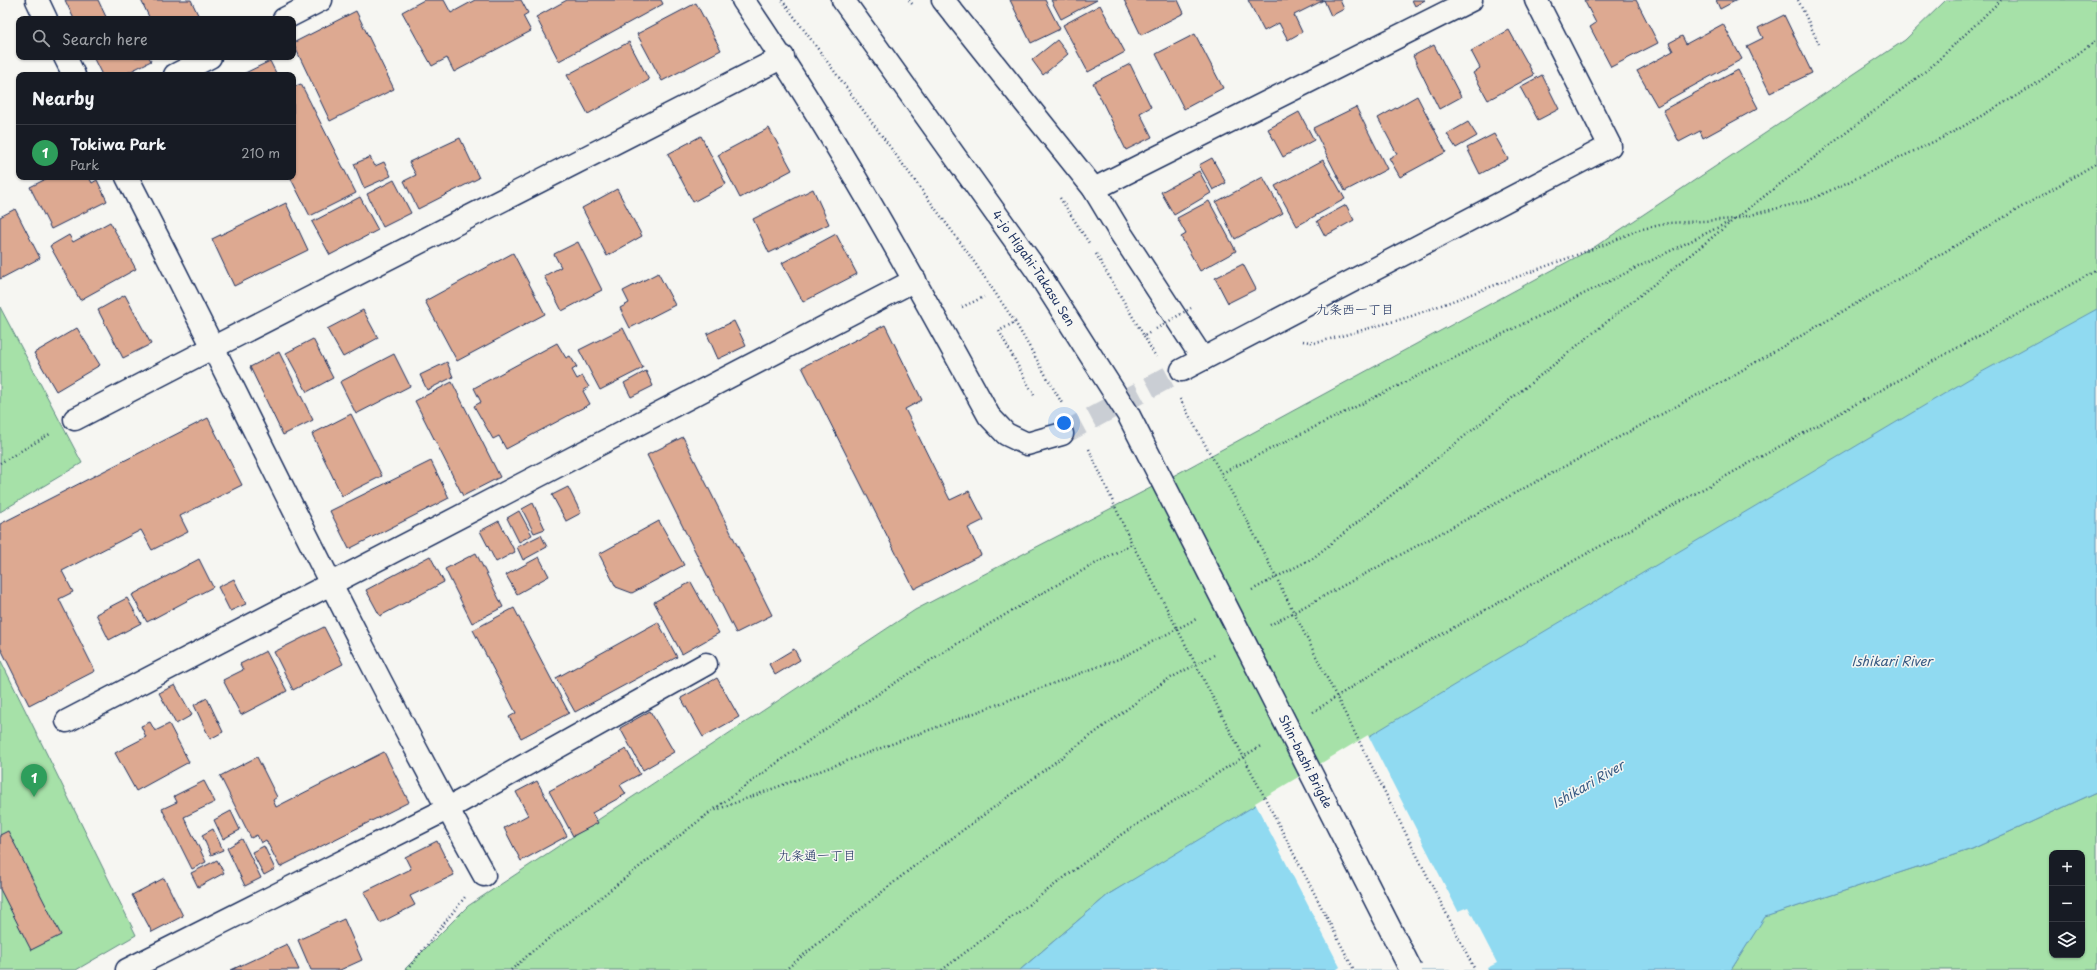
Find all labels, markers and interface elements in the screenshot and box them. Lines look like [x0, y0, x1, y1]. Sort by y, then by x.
search box [16, 16, 296, 60]
icon: search [30, 27, 52, 49]
text: Search here [62, 27, 148, 50]
text: Nearby [32, 85, 94, 111]
text: Tokiwa Park [70, 132, 166, 155]
text: 1 [42, 143, 48, 162]
text: 210 m [241, 143, 280, 162]
text: Park [70, 155, 99, 174]
street label: 4-jo Higahi-Takasu Sen [988, 206, 1080, 329]
district label: 九条西一丁目 [1316, 299, 1394, 318]
your location [1054, 413, 1074, 433]
water label: Ishikari River [1852, 651, 1934, 670]
street label: Shin-bashi Brigde [1275, 711, 1337, 811]
water label: Ishikari River [1548, 754, 1629, 812]
pin: 1 [21, 764, 47, 797]
district label: 九条通一丁目 [778, 845, 856, 864]
map controls [2049, 850, 2085, 958]
button: + [2049, 850, 2085, 886]
button: − [2049, 886, 2085, 922]
button: layers [2049, 922, 2085, 958]

